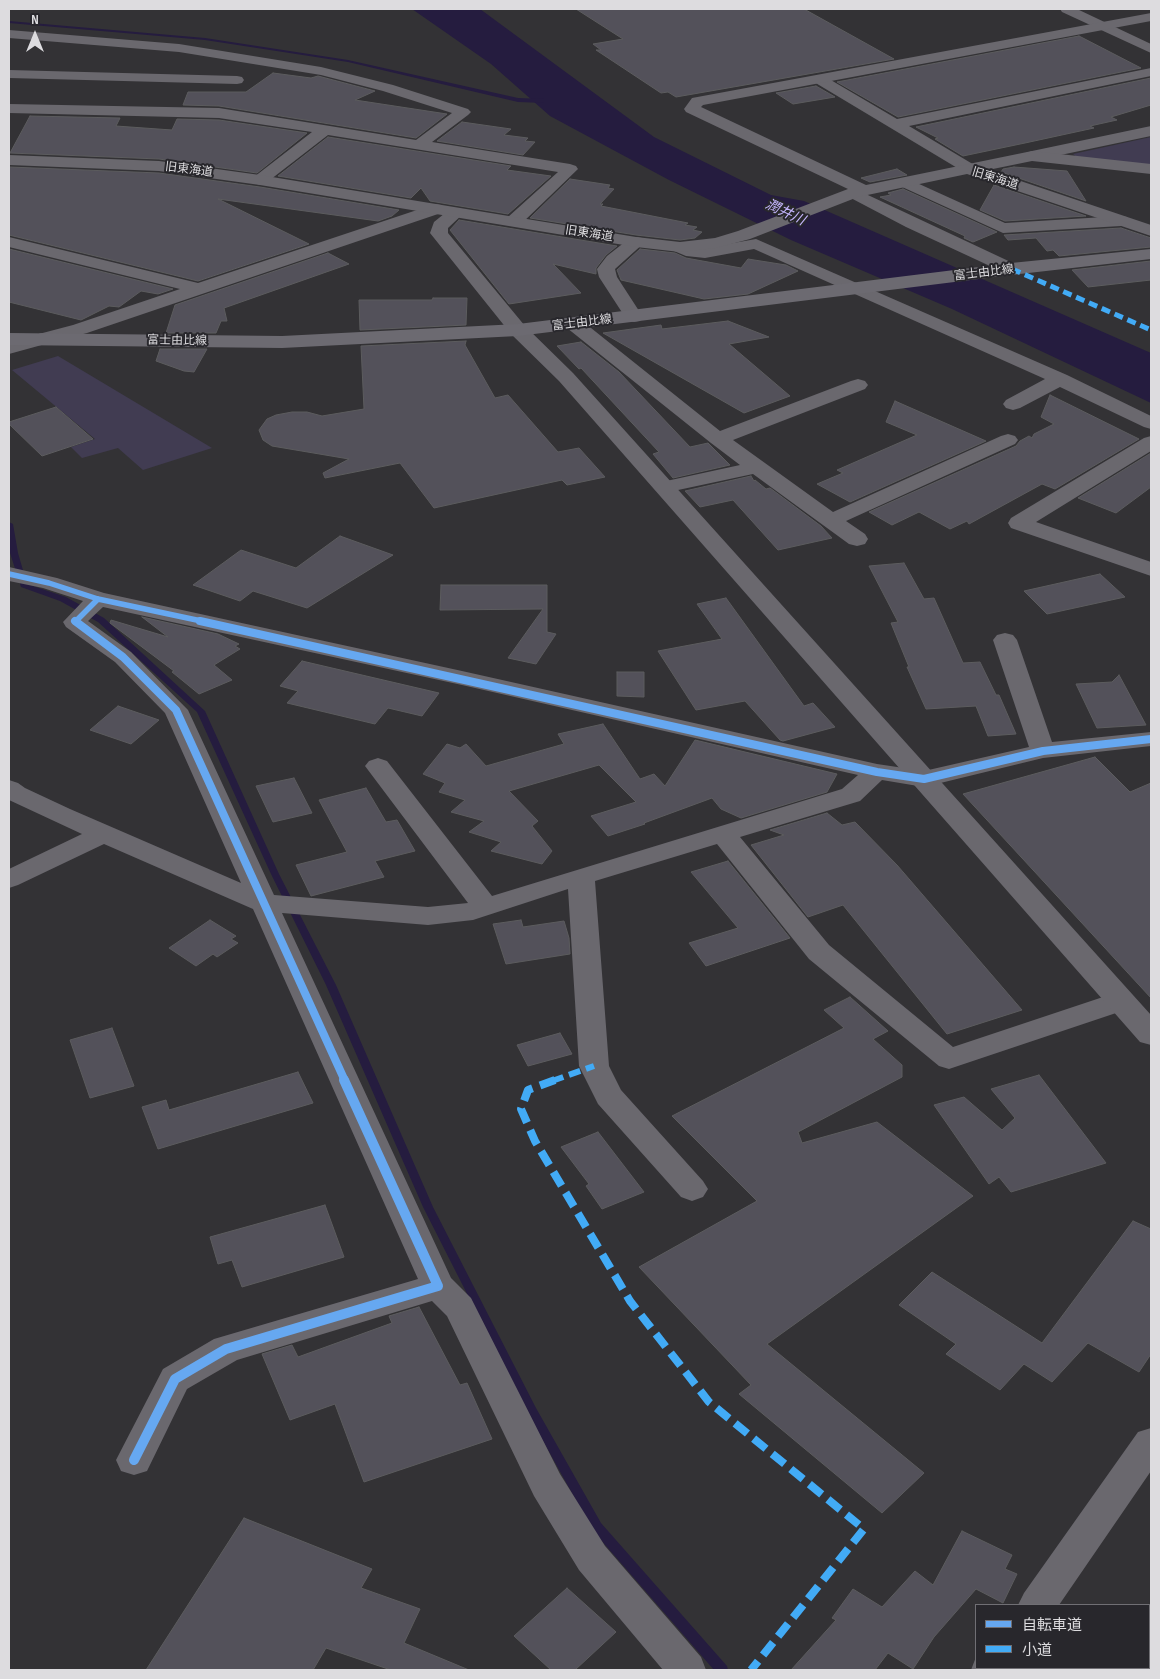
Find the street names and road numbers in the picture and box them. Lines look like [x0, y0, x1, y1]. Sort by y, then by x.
street label: 旧東海道 [164, 160, 214, 180]
street label: 旧東海道 [970, 165, 1020, 193]
street label: 旧東海道 [564, 223, 614, 245]
street label: 富士由比線 [953, 262, 1015, 284]
street label: 富士由比線 [551, 312, 613, 334]
street label: 富士由比線 [147, 333, 207, 349]

